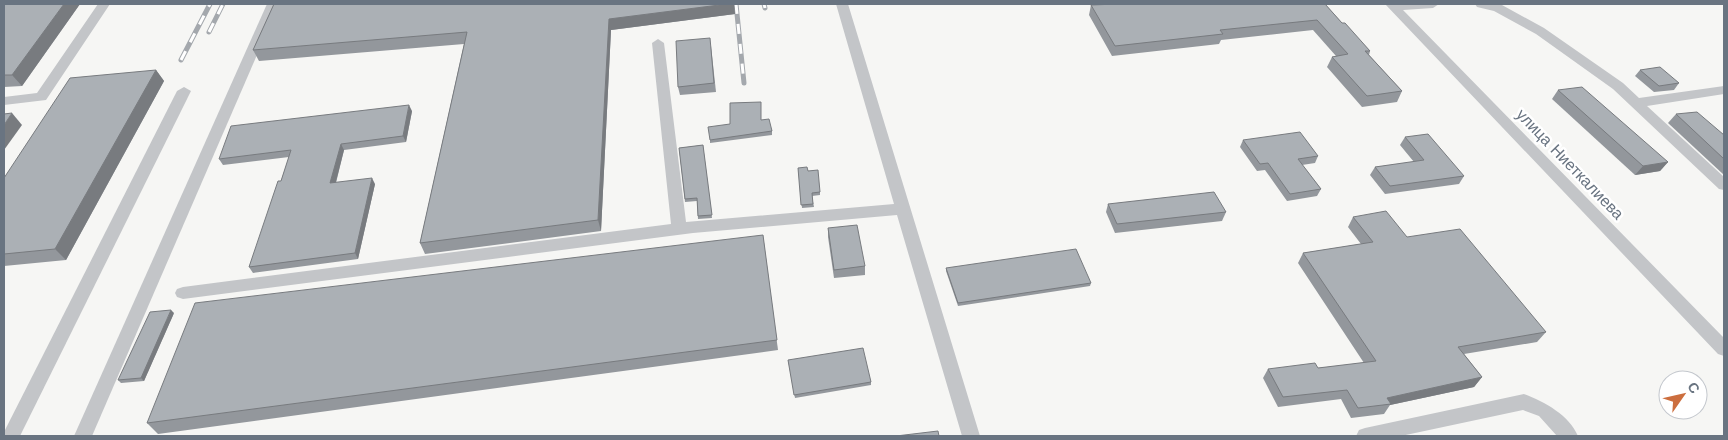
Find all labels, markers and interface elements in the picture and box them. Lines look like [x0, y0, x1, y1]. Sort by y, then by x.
street label: улица Ниеткалиева [1512, 105, 1628, 223]
north arrow [1658, 370, 1708, 420]
text: С [1684, 379, 1703, 396]

